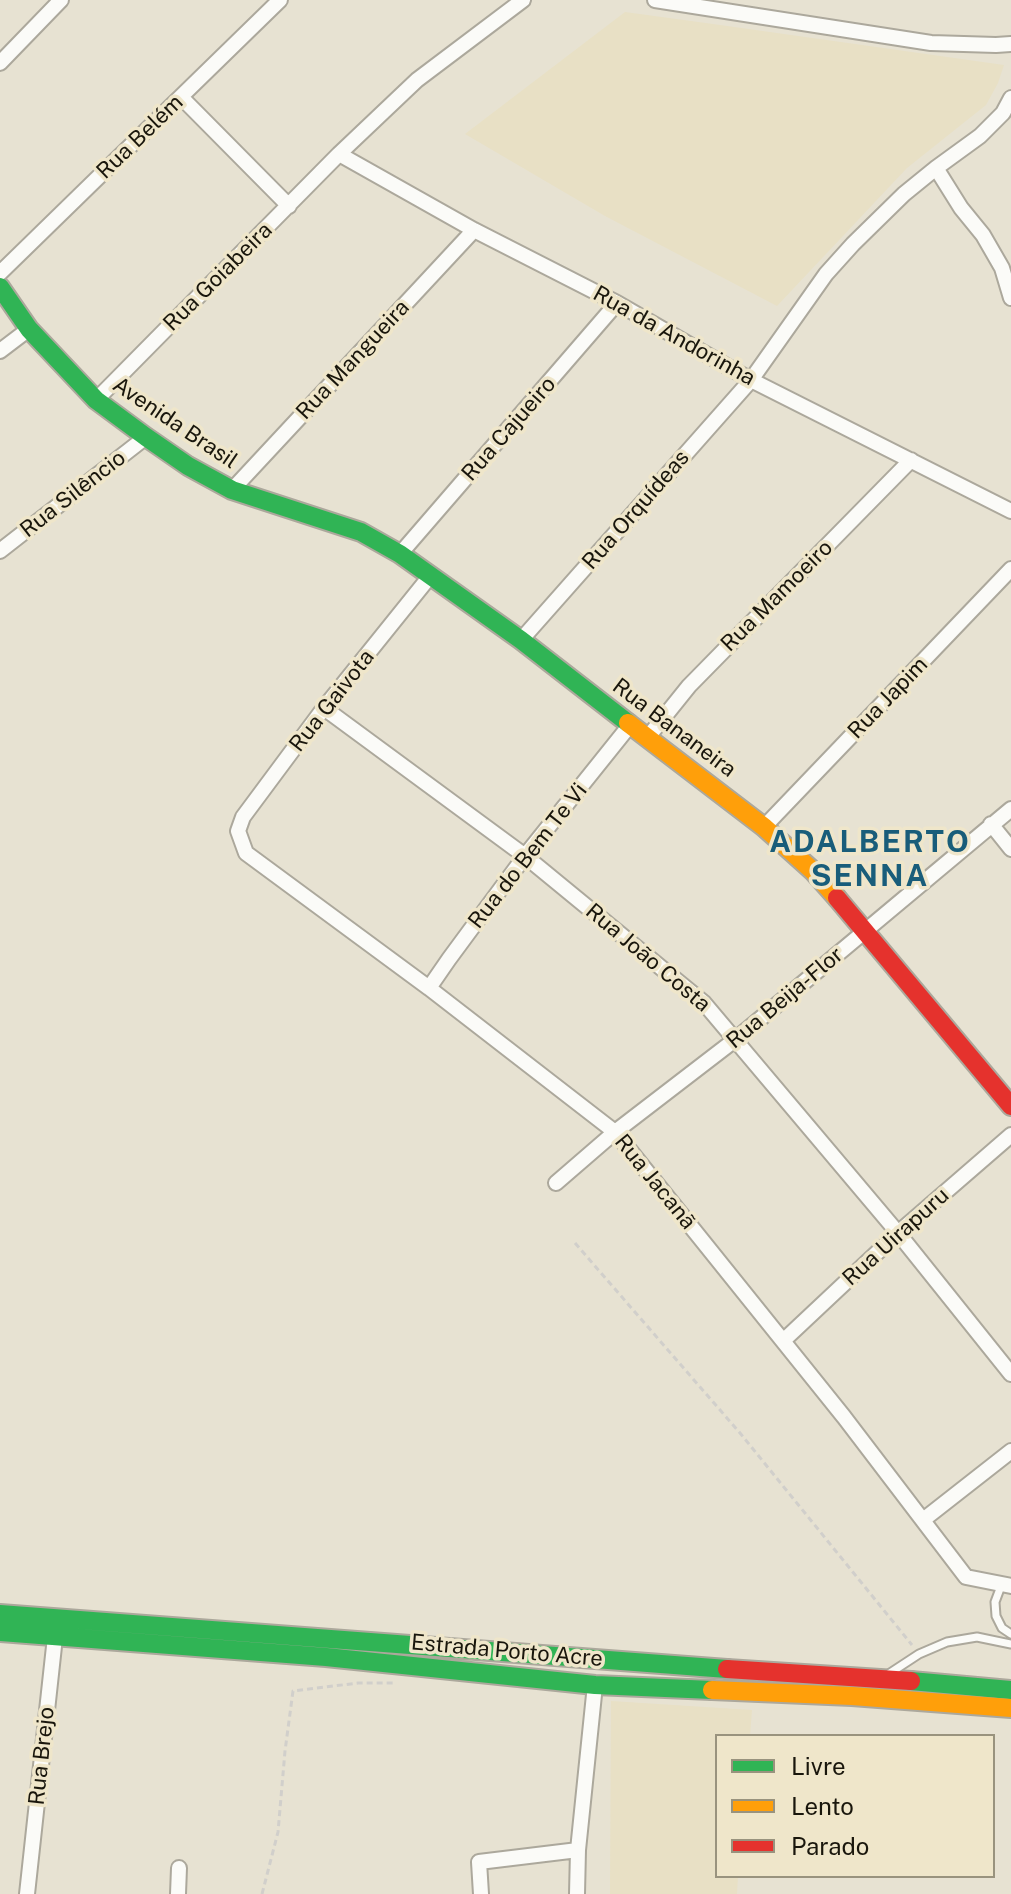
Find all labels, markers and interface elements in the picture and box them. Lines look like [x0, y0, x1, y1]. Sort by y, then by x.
street label: Rua Belém [91, 89, 189, 185]
street label: Rua Goiabeira [158, 217, 278, 337]
street label: Rua da Andorinha [588, 281, 760, 391]
street label: Rua Mangueira [291, 295, 415, 425]
street label: Rua Cajueiro [457, 371, 561, 487]
street label: Avenida Brasil [108, 372, 242, 474]
street label: Rua Silêncio [15, 445, 131, 543]
street label: Rua Orquídeas [577, 445, 695, 575]
street label: Rua Mamoeiro [716, 535, 838, 657]
street label: Rua Gaivota [284, 645, 380, 757]
street label: Rua Japim [843, 652, 933, 744]
street label: Rua Bananeira [607, 673, 741, 783]
street label: Rua do Bem Te Vi [463, 778, 593, 934]
district label: ADALBERTO SENNA [769, 825, 971, 896]
street label: Rua João Costa [580, 898, 716, 1018]
street label: Rua Beija-Flor [721, 942, 849, 1054]
street label: Rua Jacanã [609, 1129, 701, 1235]
street label: Rua Uirapuru [837, 1182, 955, 1292]
street label: Estrada Porto Acre [410, 1629, 604, 1673]
street label: Rua Brejo [24, 1705, 60, 1807]
legend [715, 1734, 995, 1878]
text: Livre [791, 1752, 846, 1780]
text: Lento [791, 1792, 854, 1820]
text: Parado [791, 1832, 869, 1860]

